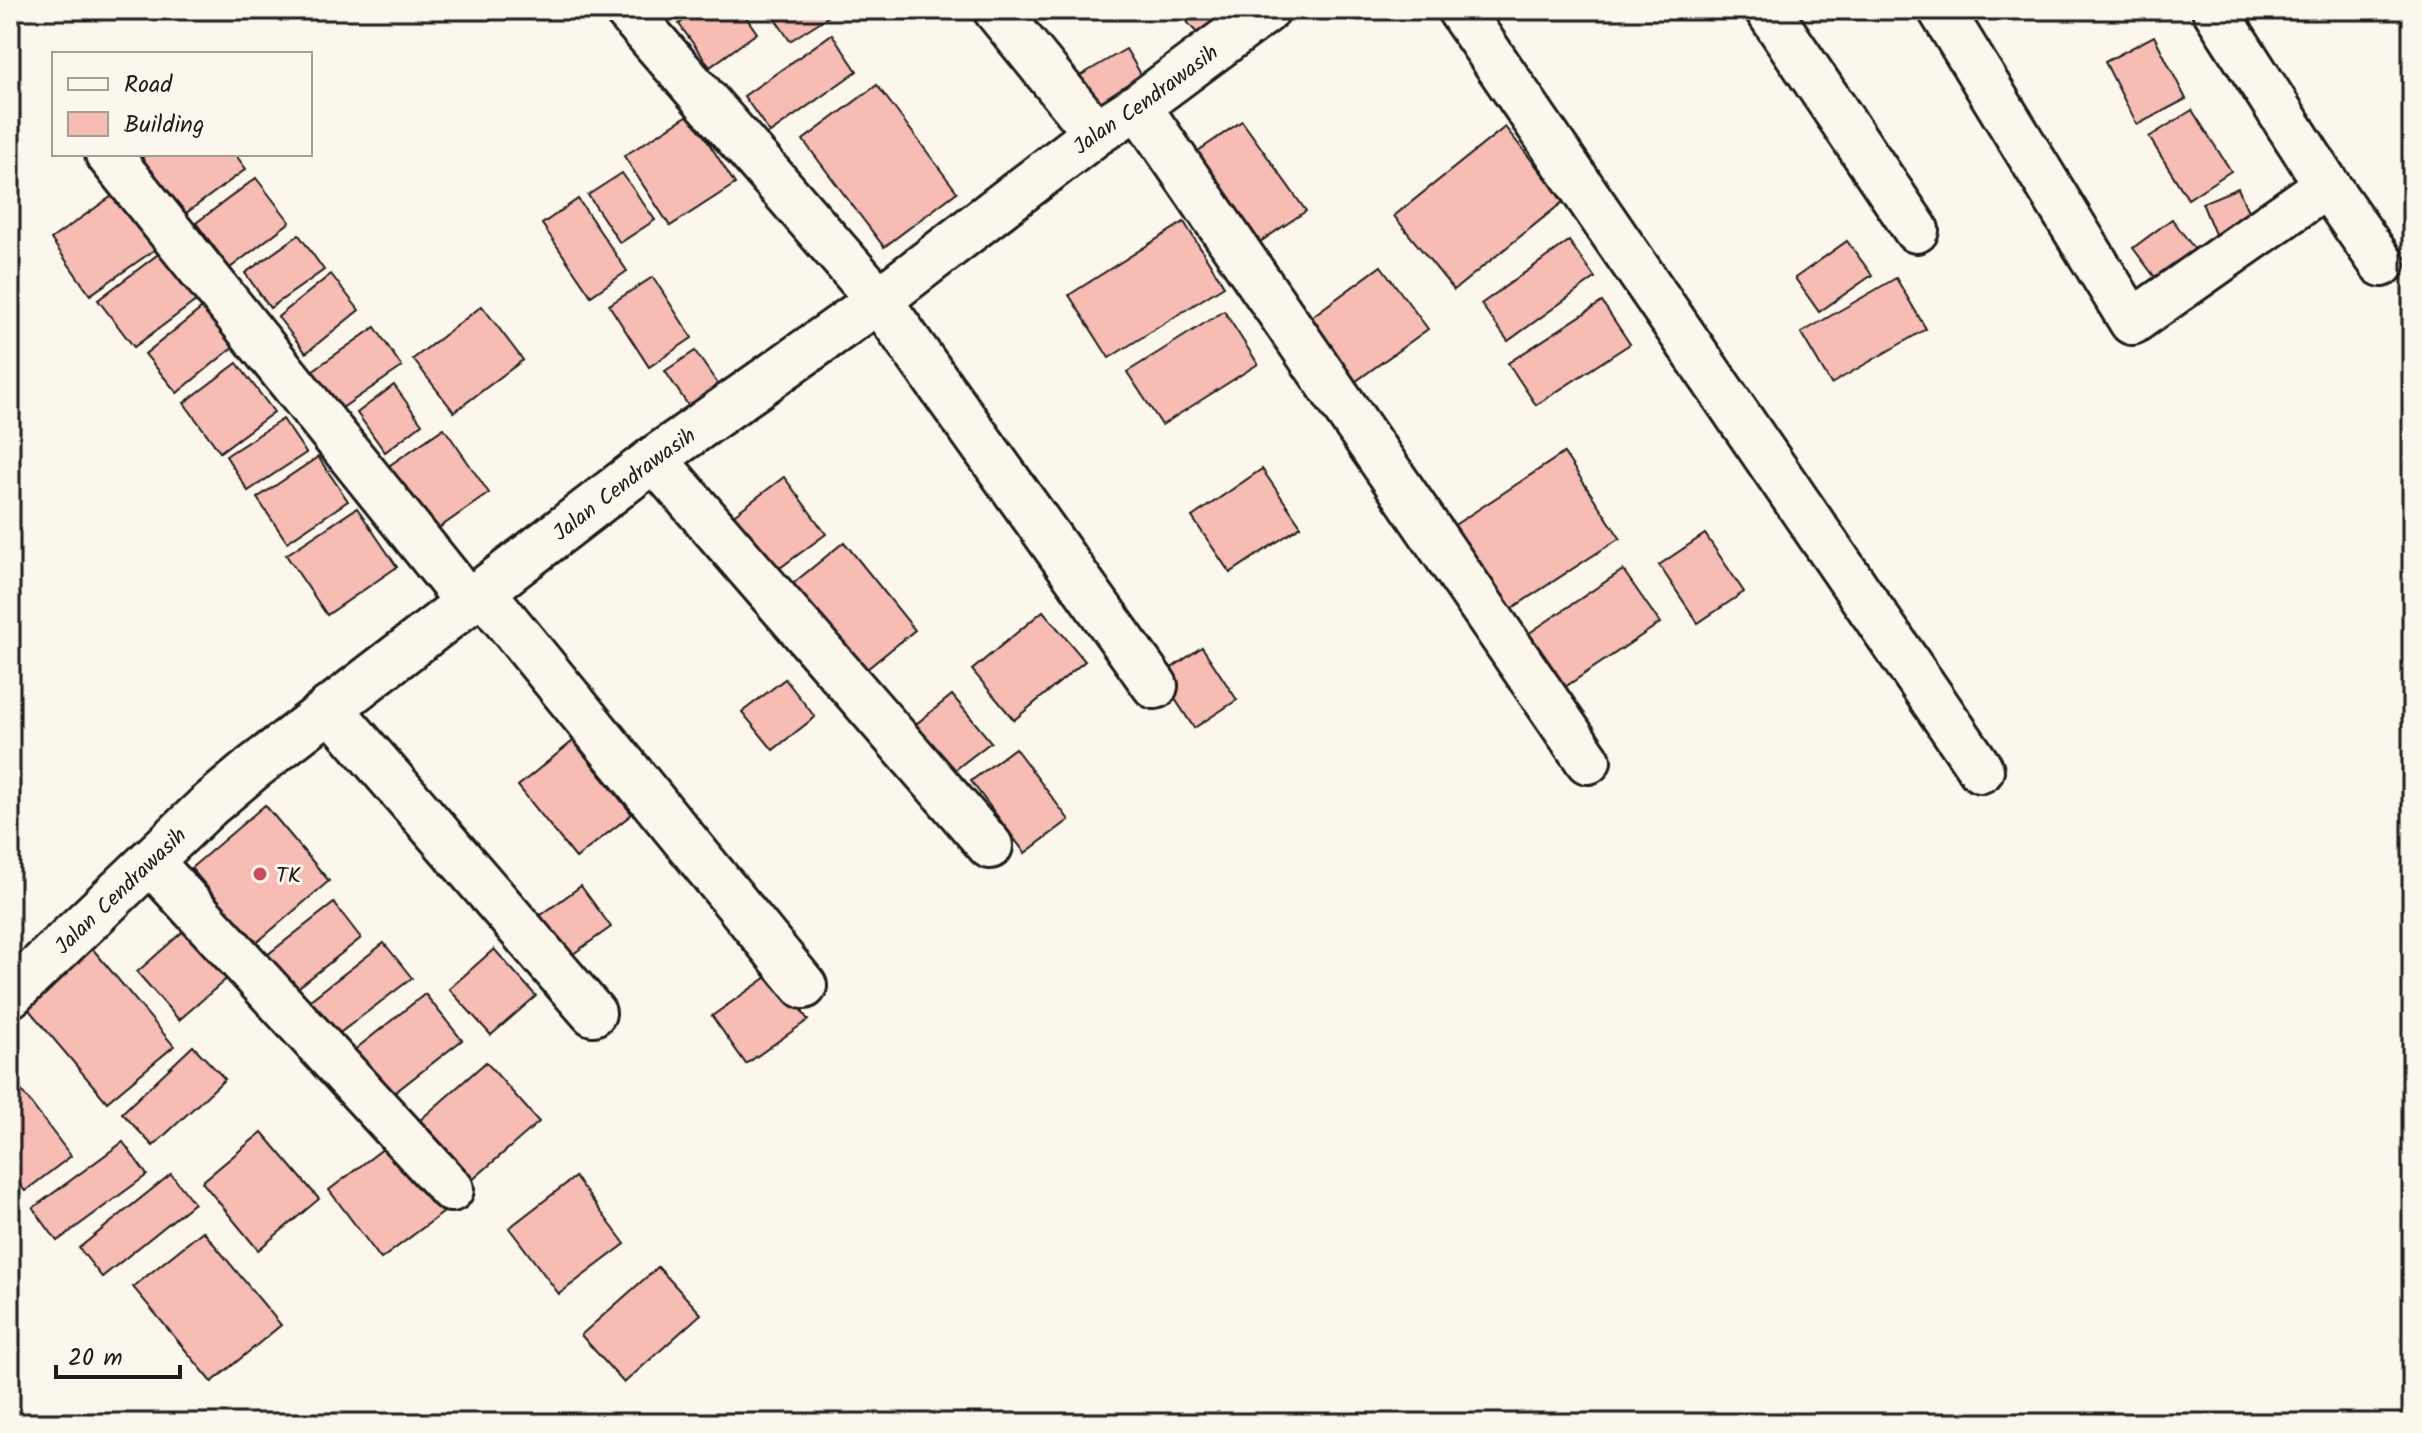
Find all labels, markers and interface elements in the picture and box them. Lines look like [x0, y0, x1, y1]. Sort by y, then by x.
street label: Jalan Cendrawasih [1066, 37, 1227, 165]
legend [52, 52, 312, 156]
text: Road [124, 66, 173, 105]
text: Building [124, 106, 204, 145]
street label: Jalan Cendrawasih [546, 420, 704, 551]
street label: Jalan Cendrawasih [47, 820, 196, 964]
place label: TK [276, 859, 301, 894]
marker: TK [251, 865, 269, 883]
scale bar [56, 1329, 180, 1379]
text: 20 m [68, 1339, 123, 1378]

